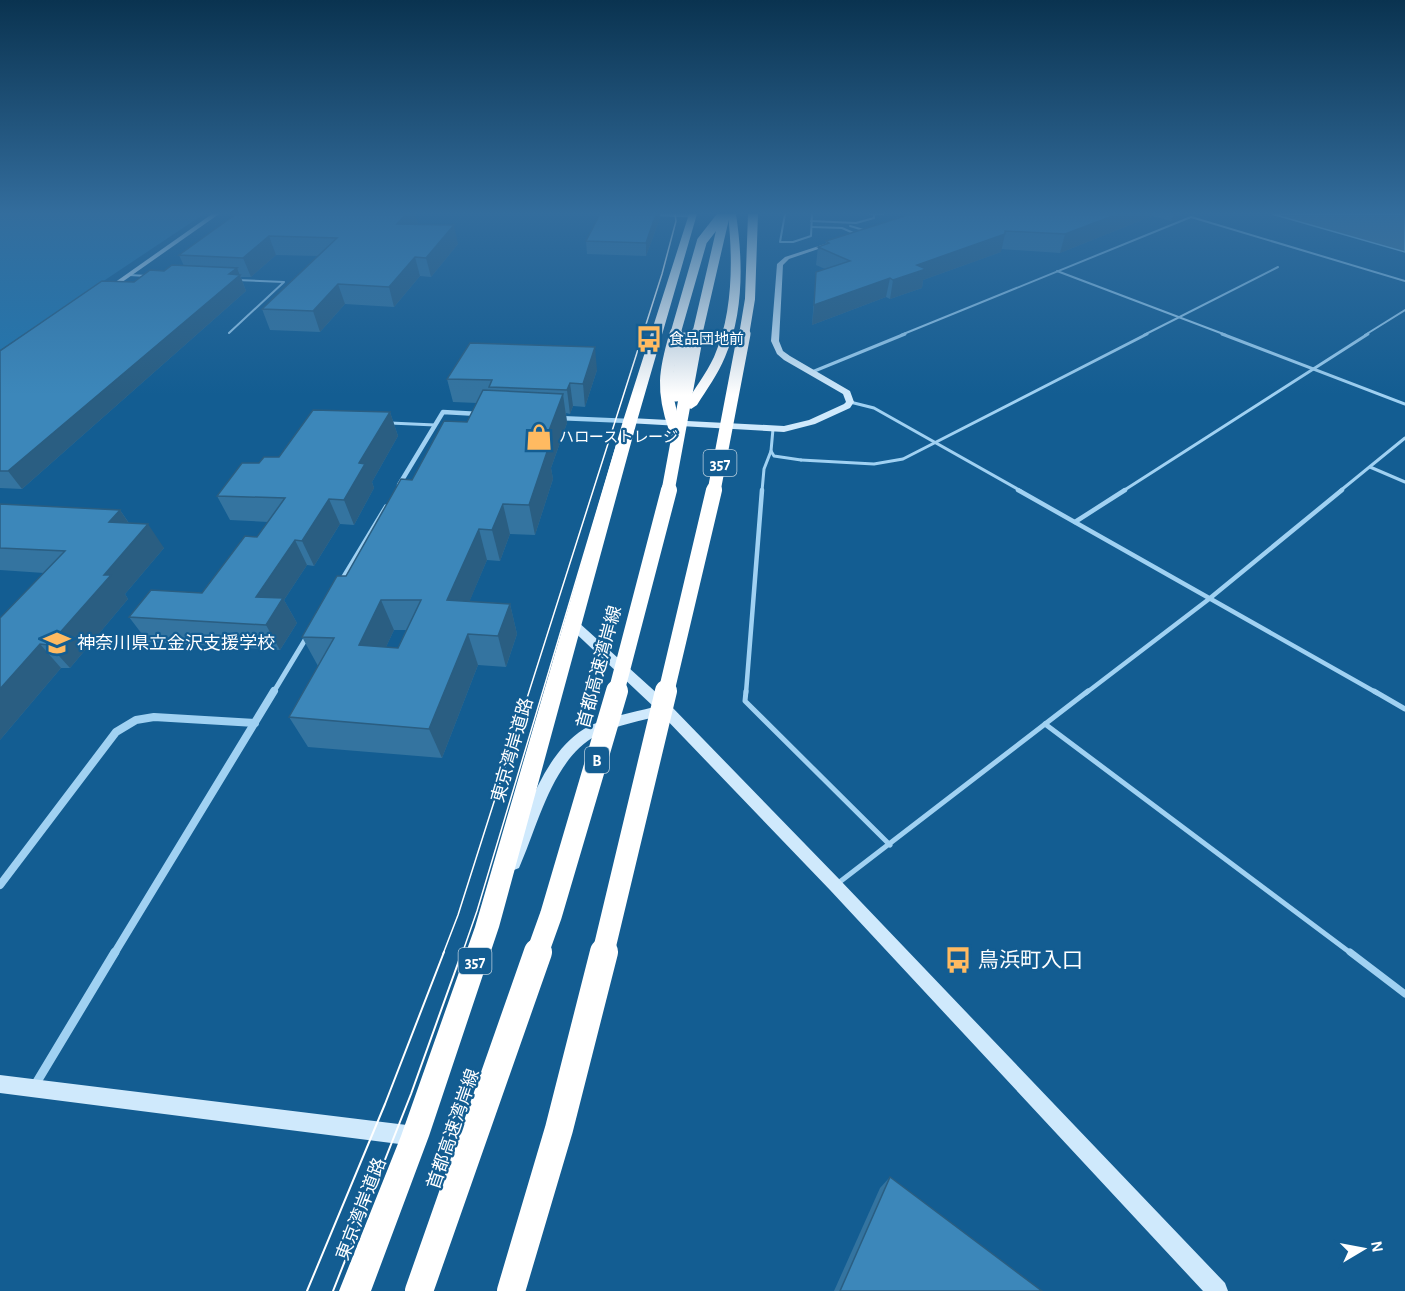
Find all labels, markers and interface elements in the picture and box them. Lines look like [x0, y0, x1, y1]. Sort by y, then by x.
bus stop icon: 食品団地前 [634, 324, 664, 354]
place label: 食品団地前 [669, 331, 744, 347]
shop icon: ハローストレージ [524, 422, 554, 452]
place label: ハローストレージ [559, 430, 678, 445]
road number: 357 [704, 450, 736, 476]
street label: 首都高速湾岸線 [573, 604, 625, 730]
school or university icon: 神奈川県立金沢支援学校 [42, 628, 72, 658]
place label: 神奈川県立金沢支援学校 [77, 633, 275, 653]
street label: 東京湾岸道路 [488, 695, 536, 805]
road number: B [585, 747, 609, 773]
bus stop icon: 鳥浜町入口 [943, 945, 973, 975]
road number: 357 [458, 948, 492, 974]
place label: 鳥浜町入口 [978, 949, 1083, 971]
street label: 首都高速湾岸線 [423, 1066, 483, 1192]
street label: 東京湾岸道路 [332, 1155, 390, 1263]
north arrow [1333, 1219, 1393, 1279]
text: N [1368, 1240, 1386, 1253]

